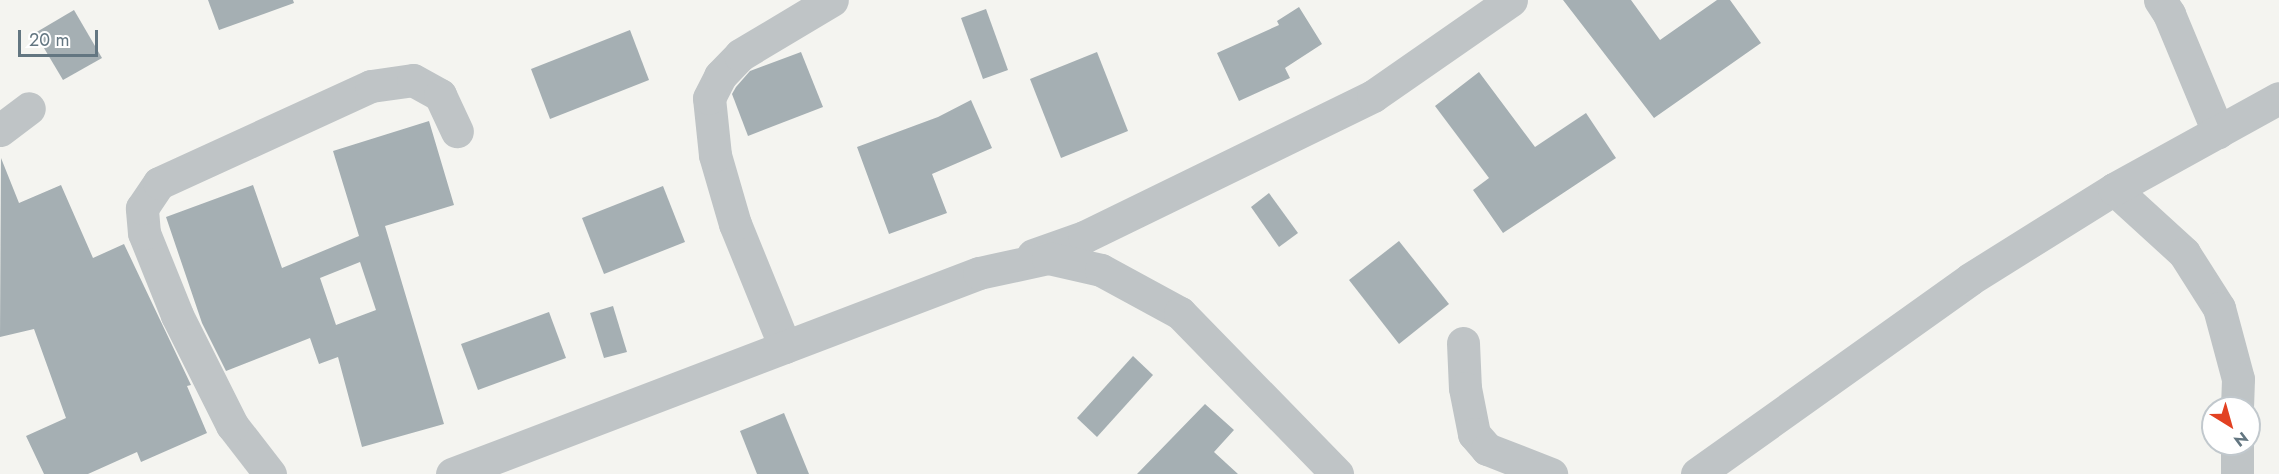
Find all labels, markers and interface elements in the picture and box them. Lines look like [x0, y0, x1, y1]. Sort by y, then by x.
scale bar [21, 18, 100, 56]
text: 20 m [29, 27, 69, 53]
north arrow [2201, 396, 2261, 456]
text: N [2229, 426, 2253, 452]

